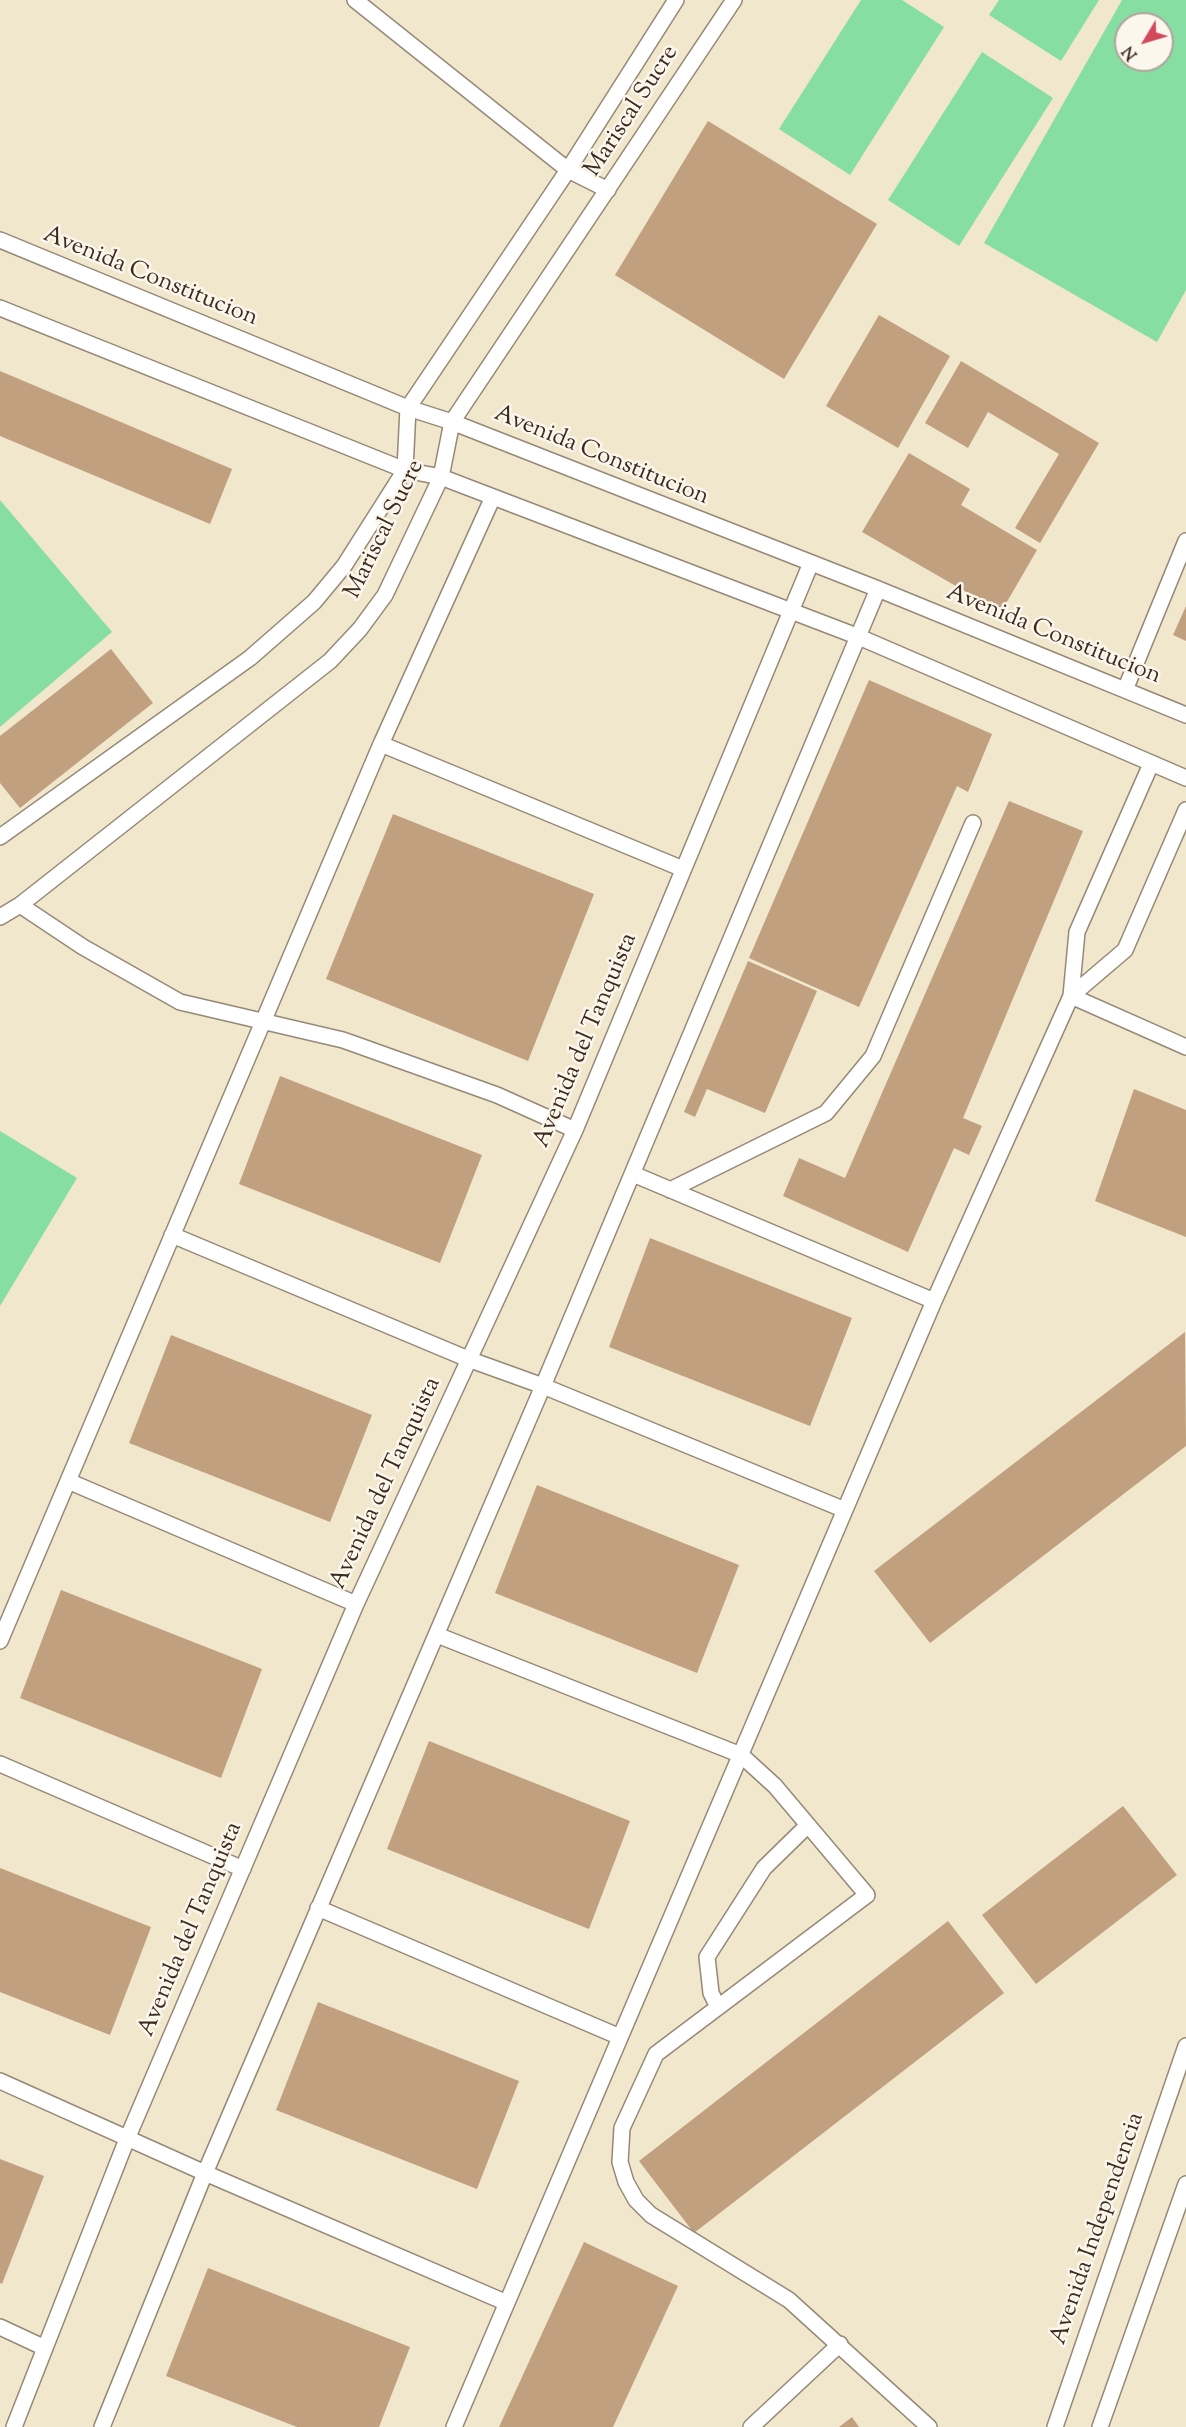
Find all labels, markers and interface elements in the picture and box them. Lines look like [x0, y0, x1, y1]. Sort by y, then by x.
north arrow [1114, 12, 1174, 72]
text: N [1118, 40, 1144, 64]
street label: Mariscal Sucre [580, 41, 686, 183]
street label: Avenida Constitucion [38, 222, 262, 334]
street label: Avenida Constitucion [489, 401, 713, 513]
street label: Mariscal Sucre [340, 456, 432, 604]
street label: Avenida Constitucion [941, 580, 1165, 692]
street label: Avenida del Tanquista [529, 929, 645, 1153]
street label: Avenida del Tanquista [325, 1374, 449, 1594]
street label: Avenida del Tanquista [134, 1818, 250, 2042]
street label: Avenida Independencia [1046, 2109, 1152, 2349]

